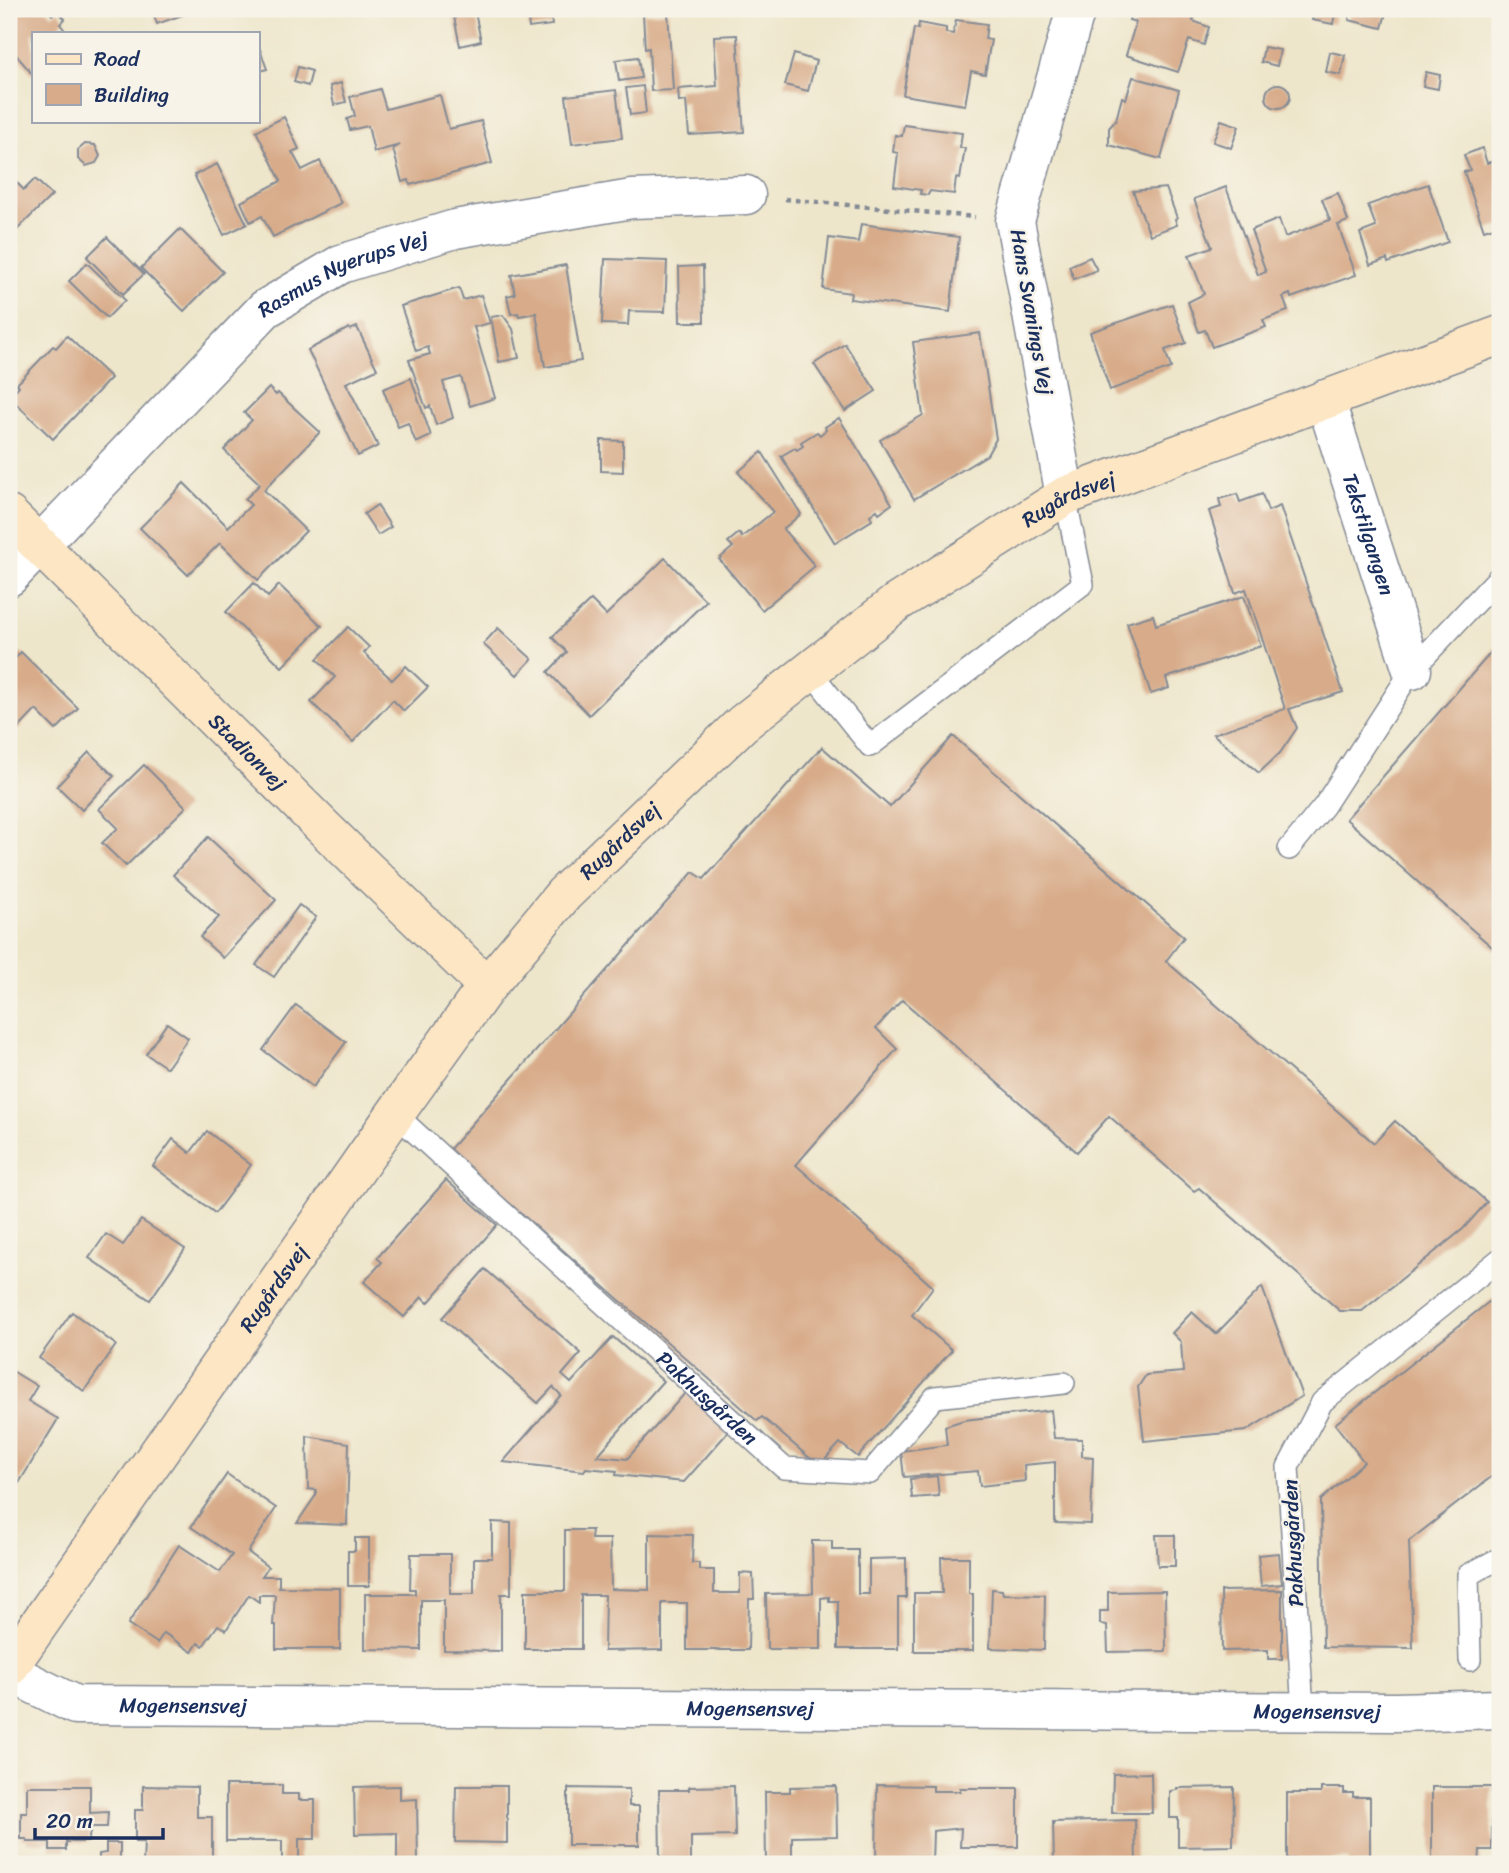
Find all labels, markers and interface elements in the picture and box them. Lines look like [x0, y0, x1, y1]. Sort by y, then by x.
legend [32, 32, 259, 122]
text: Road [94, 40, 141, 78]
text: Building [94, 76, 170, 114]
street label: Rasmus Nyerups Vej [250, 219, 433, 328]
street label: Hans Svanings Vej [999, 226, 1065, 398]
street label: Rugårdsvej [1014, 460, 1122, 538]
street label: Tekstilgangen [1331, 468, 1406, 600]
street label: Stadionvej [199, 703, 296, 800]
street label: Rugårdsvej [570, 792, 670, 890]
street label: Rugårdsvej [229, 1235, 318, 1341]
street label: Pakhusgården [647, 1341, 767, 1455]
street label: Pakhusgården [1271, 1478, 1315, 1608]
street label: Mogensensvej [119, 1686, 247, 1725]
street label: Mogensensvej [686, 1689, 814, 1728]
street label: Mogensensvej [1253, 1692, 1381, 1731]
scale bar [35, 1796, 163, 1840]
text: 20 m [46, 1802, 93, 1840]

